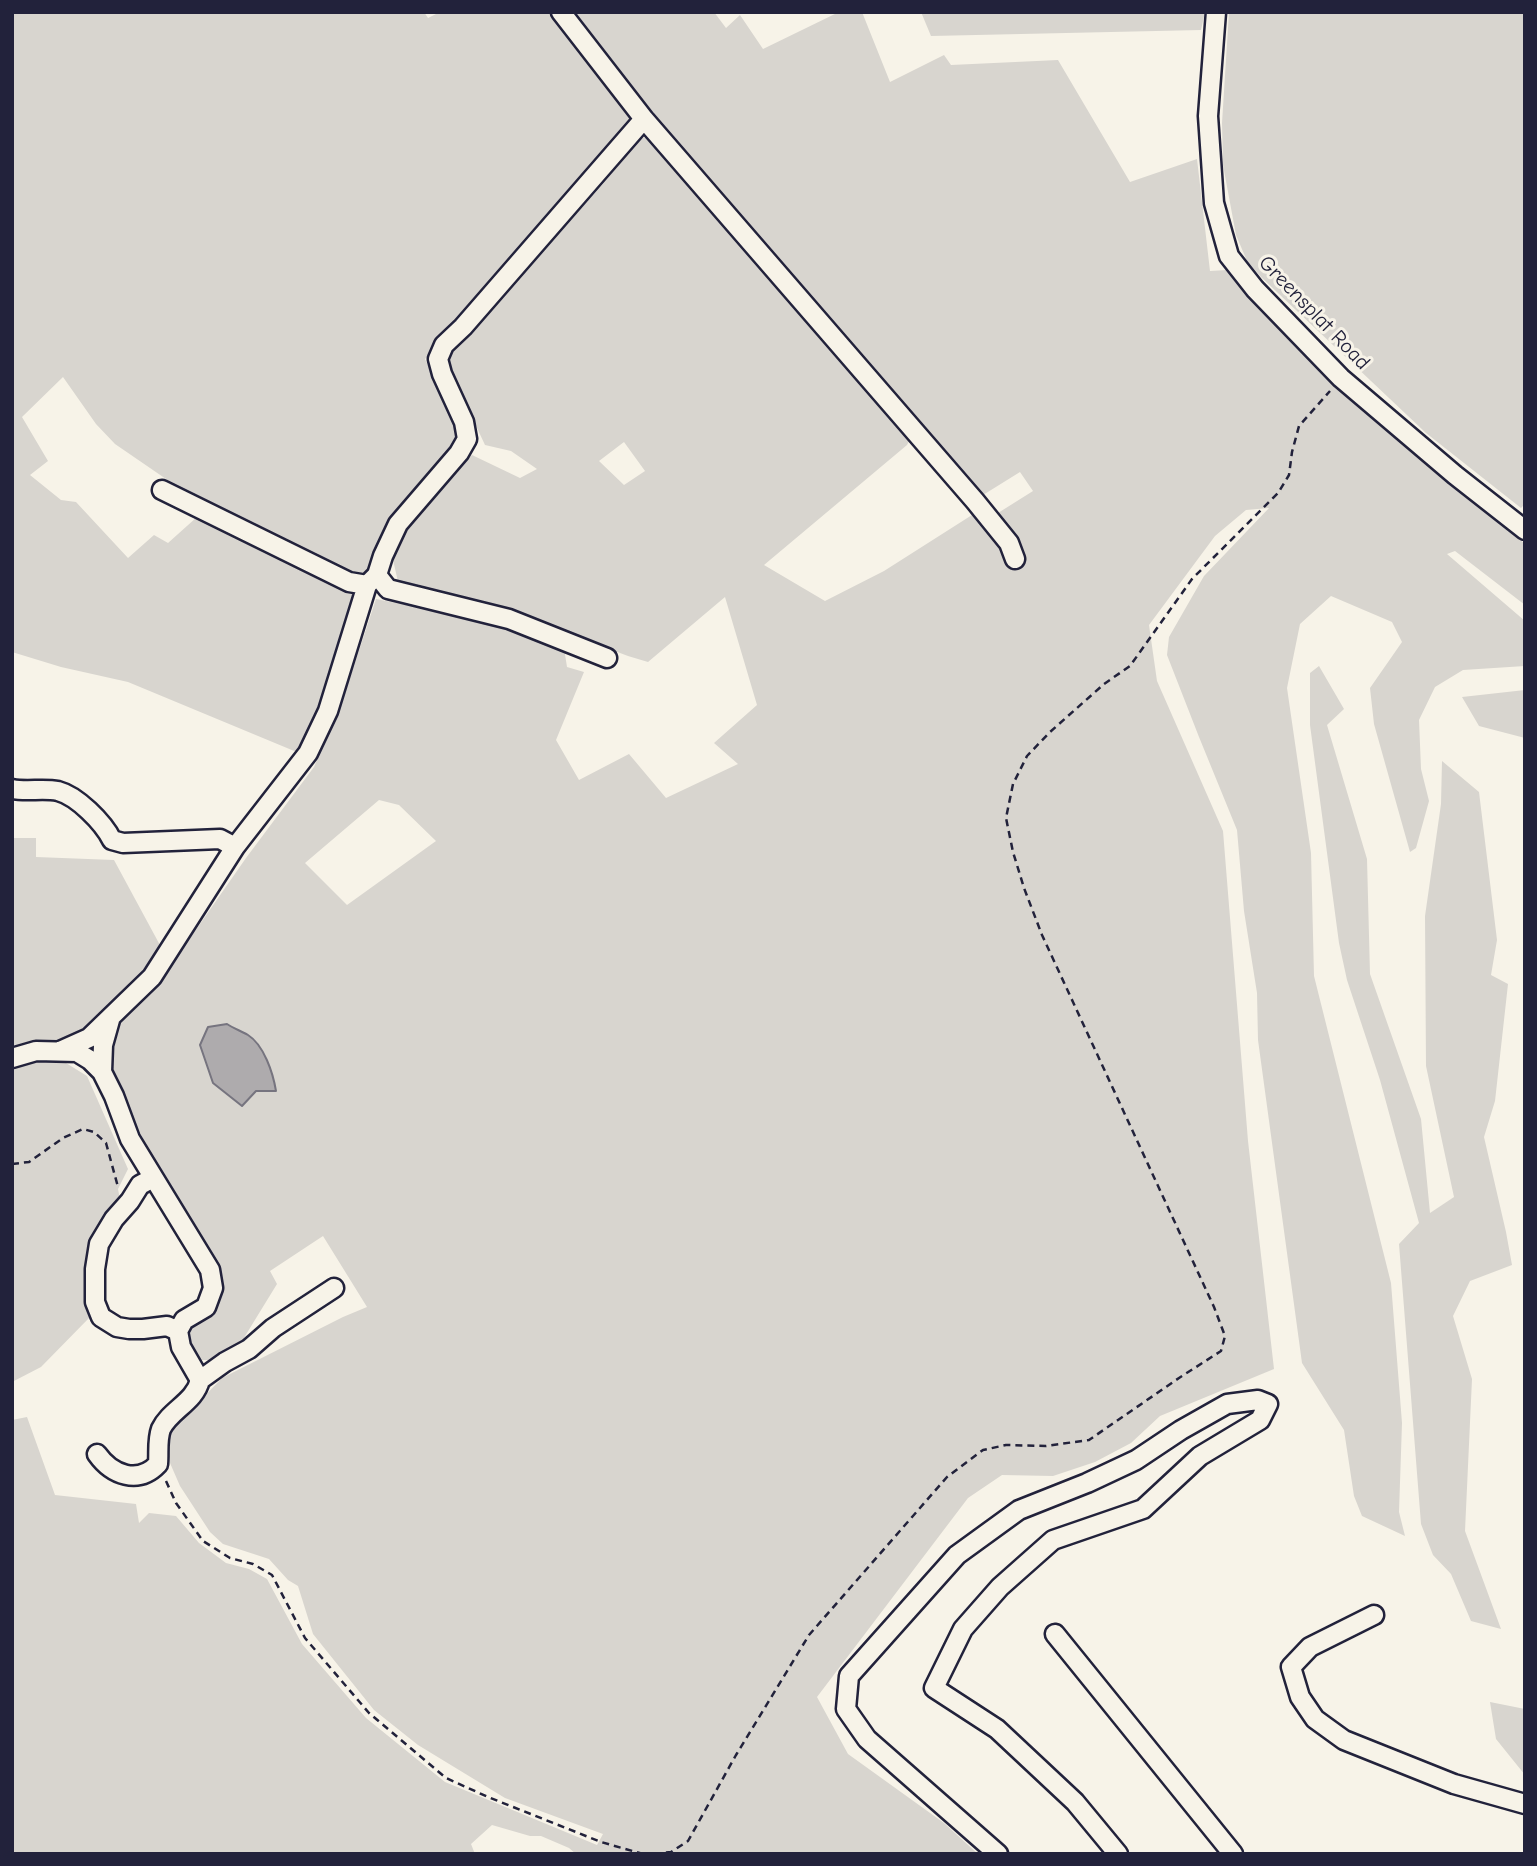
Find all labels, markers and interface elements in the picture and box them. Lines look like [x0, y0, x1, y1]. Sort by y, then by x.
street label: Greensplat Road [1253, 251, 1375, 375]

